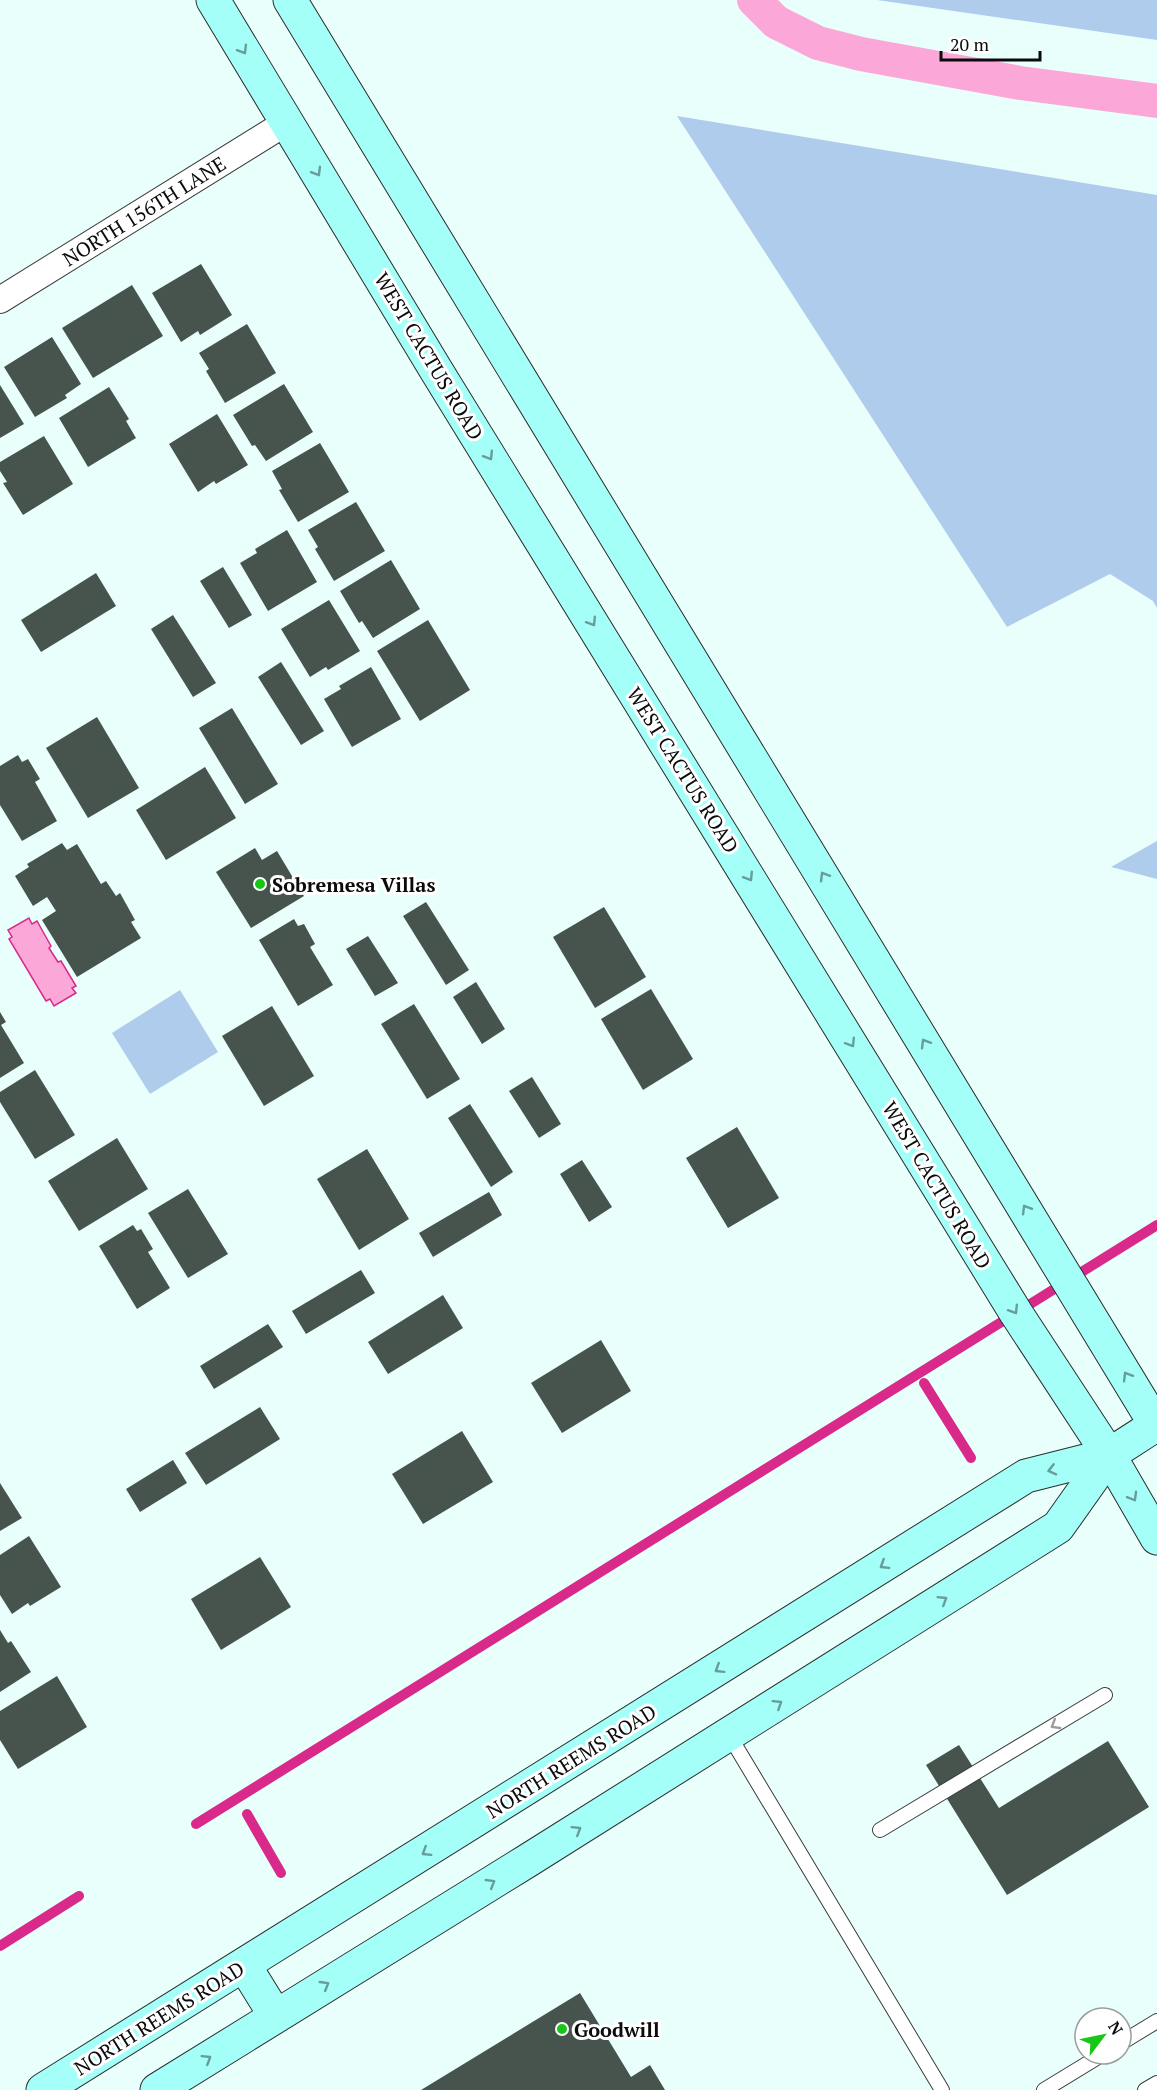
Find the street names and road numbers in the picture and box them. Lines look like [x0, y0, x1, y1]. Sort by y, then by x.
street label: NORTH 156TH LANE [57, 150, 231, 272]
street label: WEST CACTUS ROAD [368, 267, 490, 445]
street label: WEST CACTUS ROAD [621, 682, 745, 858]
street label: WEST CACTUS ROAD [876, 1096, 998, 1274]
street label: NORTH REEMS ROAD [481, 1698, 661, 1824]
street label: NORTH REEMS ROAD [69, 1955, 249, 2081]

